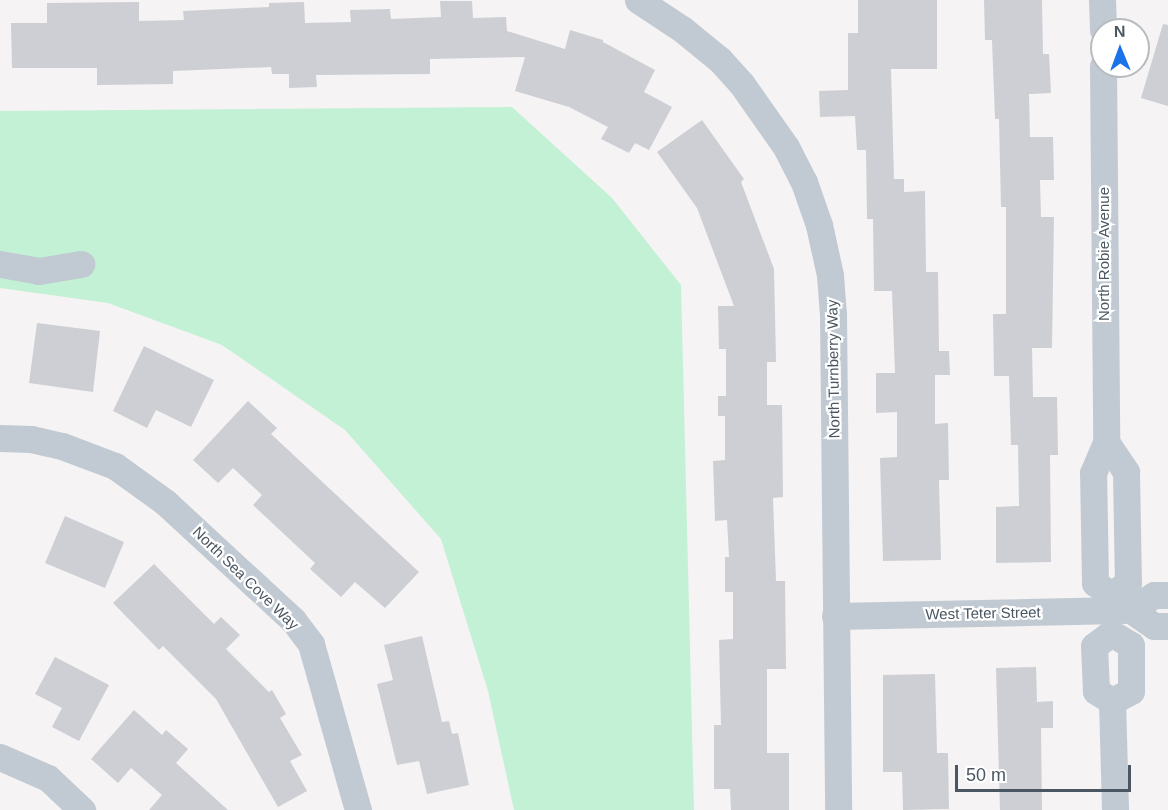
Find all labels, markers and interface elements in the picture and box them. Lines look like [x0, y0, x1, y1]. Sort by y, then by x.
north arrow [1090, 18, 1150, 78]
text: N [1114, 23, 1126, 40]
street label: North Robie Avenue [1095, 187, 1113, 321]
street label: North Turnberry Way [823, 299, 843, 439]
street label: North Sea Cove Way [189, 523, 303, 633]
street label: West Teter Street [925, 603, 1041, 623]
scale bar [958, 753, 1134, 791]
text: 50 m [966, 765, 1006, 785]

